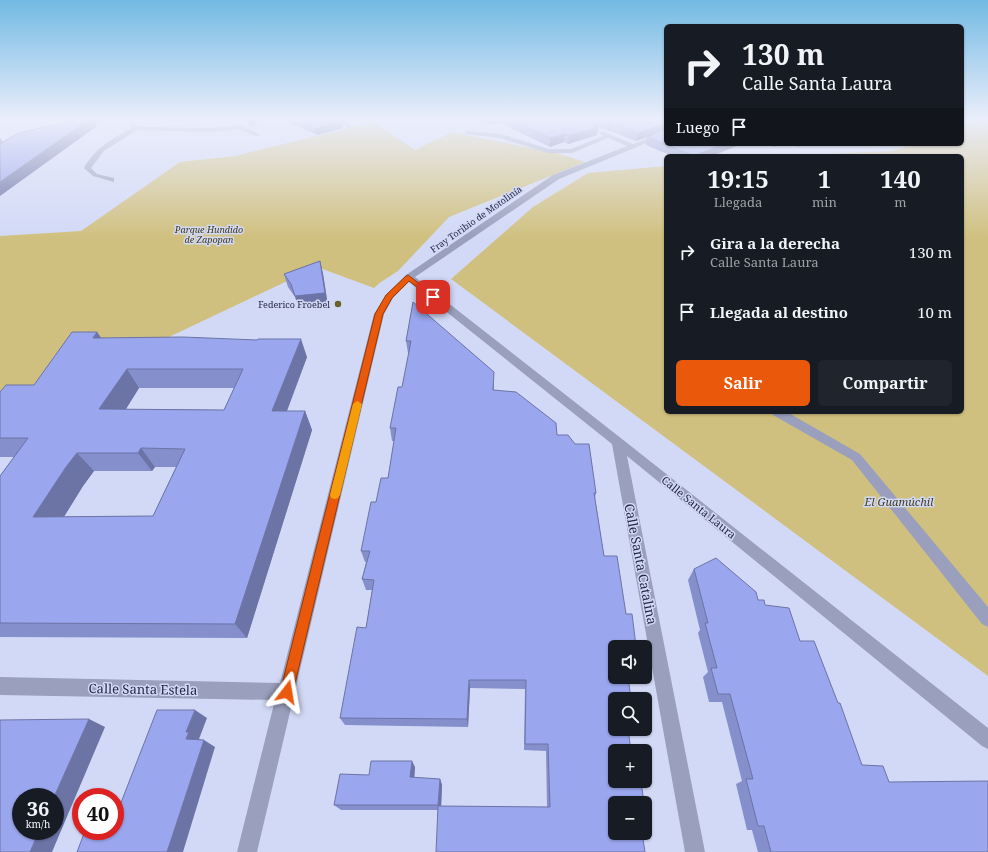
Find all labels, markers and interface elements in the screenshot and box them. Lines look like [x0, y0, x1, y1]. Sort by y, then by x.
text: 130 m [742, 35, 824, 73]
icon: right [676, 40, 728, 92]
text: Calle Santa Laura [742, 71, 892, 95]
icon: arrive [728, 116, 750, 138]
text: Luego [676, 117, 720, 137]
text: 19:15 [707, 162, 769, 195]
text: 1 [818, 162, 831, 195]
text: 140 [880, 162, 921, 195]
street label: Fray Toribio de Motolinía [428, 182, 524, 256]
text: Llegada [714, 193, 762, 211]
text: min [812, 193, 837, 211]
text: m [894, 193, 907, 211]
park label: Parque Hundido de Zapopan [174, 223, 243, 246]
text: Gira a la derecha [710, 233, 840, 253]
icon: right [676, 241, 698, 263]
text: 130 m [909, 242, 952, 262]
text: Calle Santa Laura [710, 253, 819, 271]
pin [416, 280, 450, 314]
icon: arrive [422, 286, 444, 308]
place label: Federico Froebel [258, 298, 330, 311]
marker: Federico Froebel [333, 299, 343, 309]
icon: arrive [676, 301, 698, 323]
text: Llegada al destino [710, 302, 848, 322]
text: 10 m [917, 302, 952, 322]
button: Salir [676, 360, 810, 406]
button: Compartir [818, 360, 952, 406]
street label: Calle Santa Laura [659, 472, 739, 542]
park label: El Guamúchil [864, 494, 934, 509]
street label: Calle Santa Catalina [620, 502, 662, 626]
map controls [608, 640, 652, 840]
button: sound [608, 640, 652, 684]
position arrow [266, 671, 308, 713]
street label: Calle Santa Estela [89, 679, 197, 699]
button: search [608, 692, 652, 736]
button: + [608, 744, 652, 788]
speed limit sign: 40 [72, 788, 124, 840]
text: 36 [27, 795, 49, 822]
button: − [608, 796, 652, 840]
text: km/h [26, 817, 50, 831]

